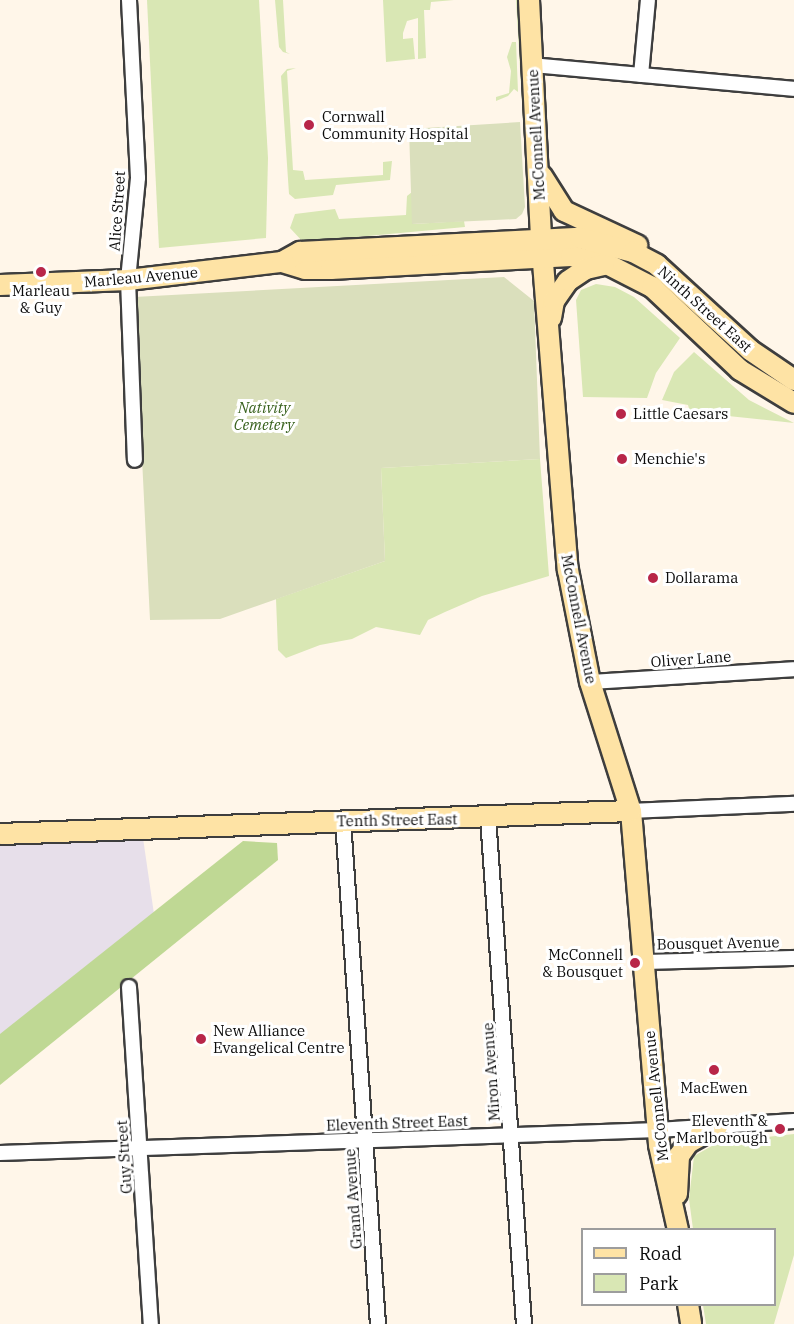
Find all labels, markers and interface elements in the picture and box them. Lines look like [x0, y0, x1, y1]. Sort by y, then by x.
street label: McConnell Avenue [524, 69, 548, 201]
place label: Cornwall Community Hospital [322, 107, 469, 142]
marker: Cornwall Community Hospital [300, 116, 318, 134]
street label: Alice Street [105, 170, 129, 252]
street label: Ninth Street East [654, 262, 756, 356]
street label: Marleau Avenue [83, 263, 199, 291]
marker: Marleau & Guy [34, 265, 48, 279]
place label: Marleau & Guy [12, 281, 70, 316]
park label: Nativity Cemetery [234, 398, 294, 433]
place label: Little Caesars [633, 405, 728, 423]
marker: Little Caesars [614, 407, 628, 421]
place label: Menchie's [634, 450, 705, 468]
marker: Menchie's [615, 452, 629, 466]
street label: McConnell Avenue [558, 553, 600, 685]
place label: Dollarama [665, 569, 739, 587]
marker: Dollarama [646, 571, 660, 585]
street label: Oliver Lane [650, 647, 732, 671]
street label: Tenth Street East [336, 810, 458, 830]
street label: Bousquet Avenue [656, 933, 780, 953]
place label: McConnell & Bousquet [542, 945, 623, 980]
marker: McConnell & Bousquet [628, 956, 642, 970]
place label: New Alliance Evangelical Centre [213, 1021, 345, 1056]
street label: Miron Avenue [479, 1022, 503, 1122]
street label: McConnell Avenue [640, 1030, 672, 1162]
marker: New Alliance Evangelical Centre [194, 1032, 208, 1046]
marker: MacEwen [707, 1063, 721, 1077]
place label: MacEwen [680, 1079, 748, 1097]
place label: Eleventh & Marlborough [676, 1111, 768, 1146]
street label: Eleventh Street East [326, 1112, 468, 1134]
street label: Guy Street [112, 1120, 136, 1194]
marker: Eleventh & Marlborough [773, 1122, 787, 1136]
street label: Grand Avenue [341, 1148, 365, 1250]
legend [581, 1228, 776, 1306]
text: Road [639, 1242, 682, 1265]
text: Park [639, 1272, 678, 1295]

